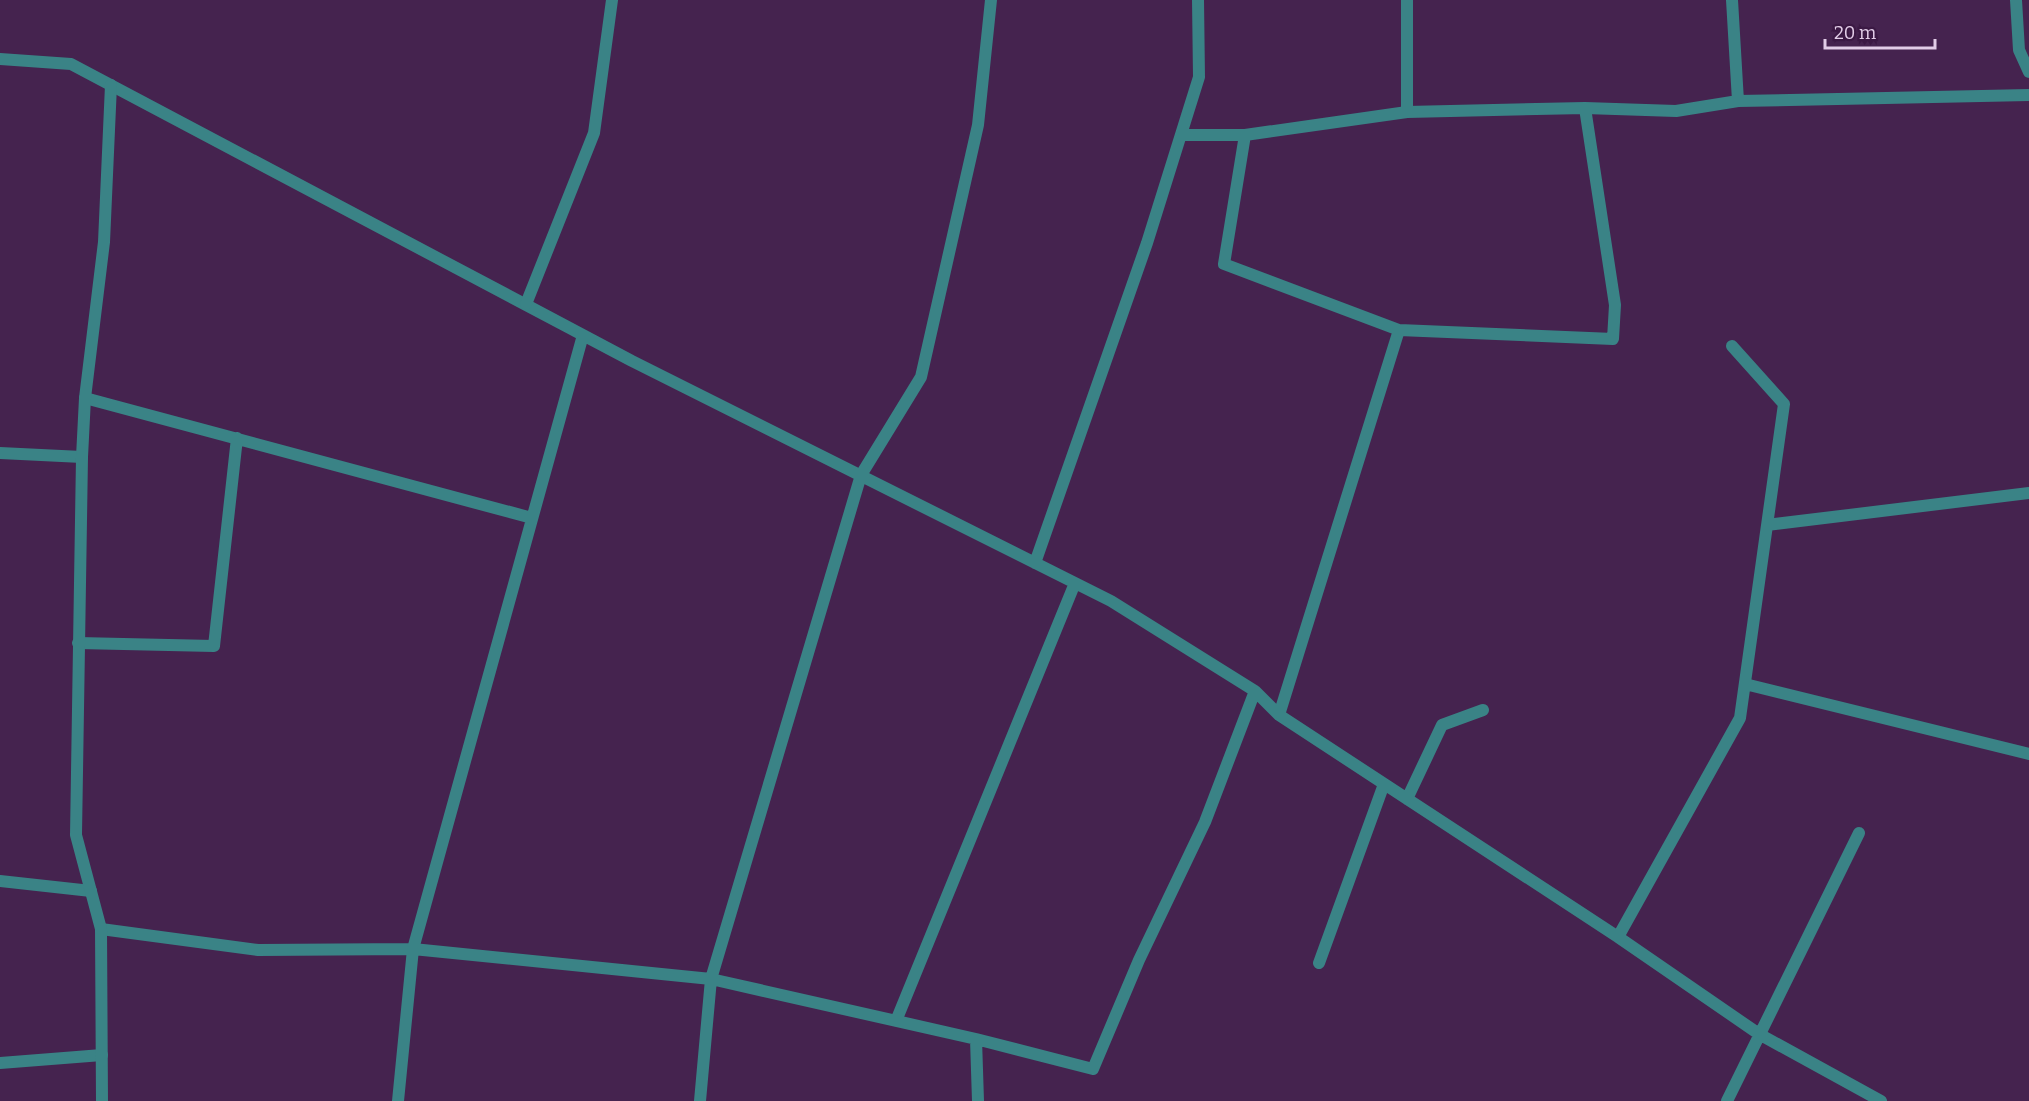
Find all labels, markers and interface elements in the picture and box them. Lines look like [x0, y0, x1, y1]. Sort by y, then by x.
scale bar [1825, 12, 1934, 50]
text: 20 m [1834, 22, 1876, 44]

